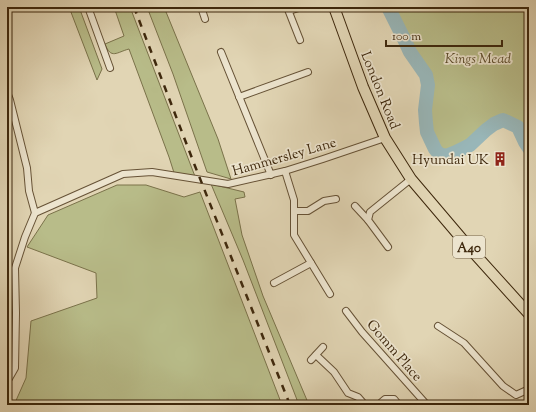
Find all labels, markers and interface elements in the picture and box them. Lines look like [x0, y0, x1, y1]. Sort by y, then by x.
scale bar [386, 22, 502, 48]
text: 100 m [392, 28, 421, 46]
street label: London Road [354, 49, 404, 133]
park label: Kings Mead [445, 50, 511, 70]
street label: Hammersley Lane [230, 134, 339, 182]
place label: Hyundai UK [412, 151, 489, 171]
building icon: Hyundai UK [492, 151, 508, 167]
road number: A40 [453, 236, 485, 258]
street label: Gomm Place [361, 316, 426, 387]

